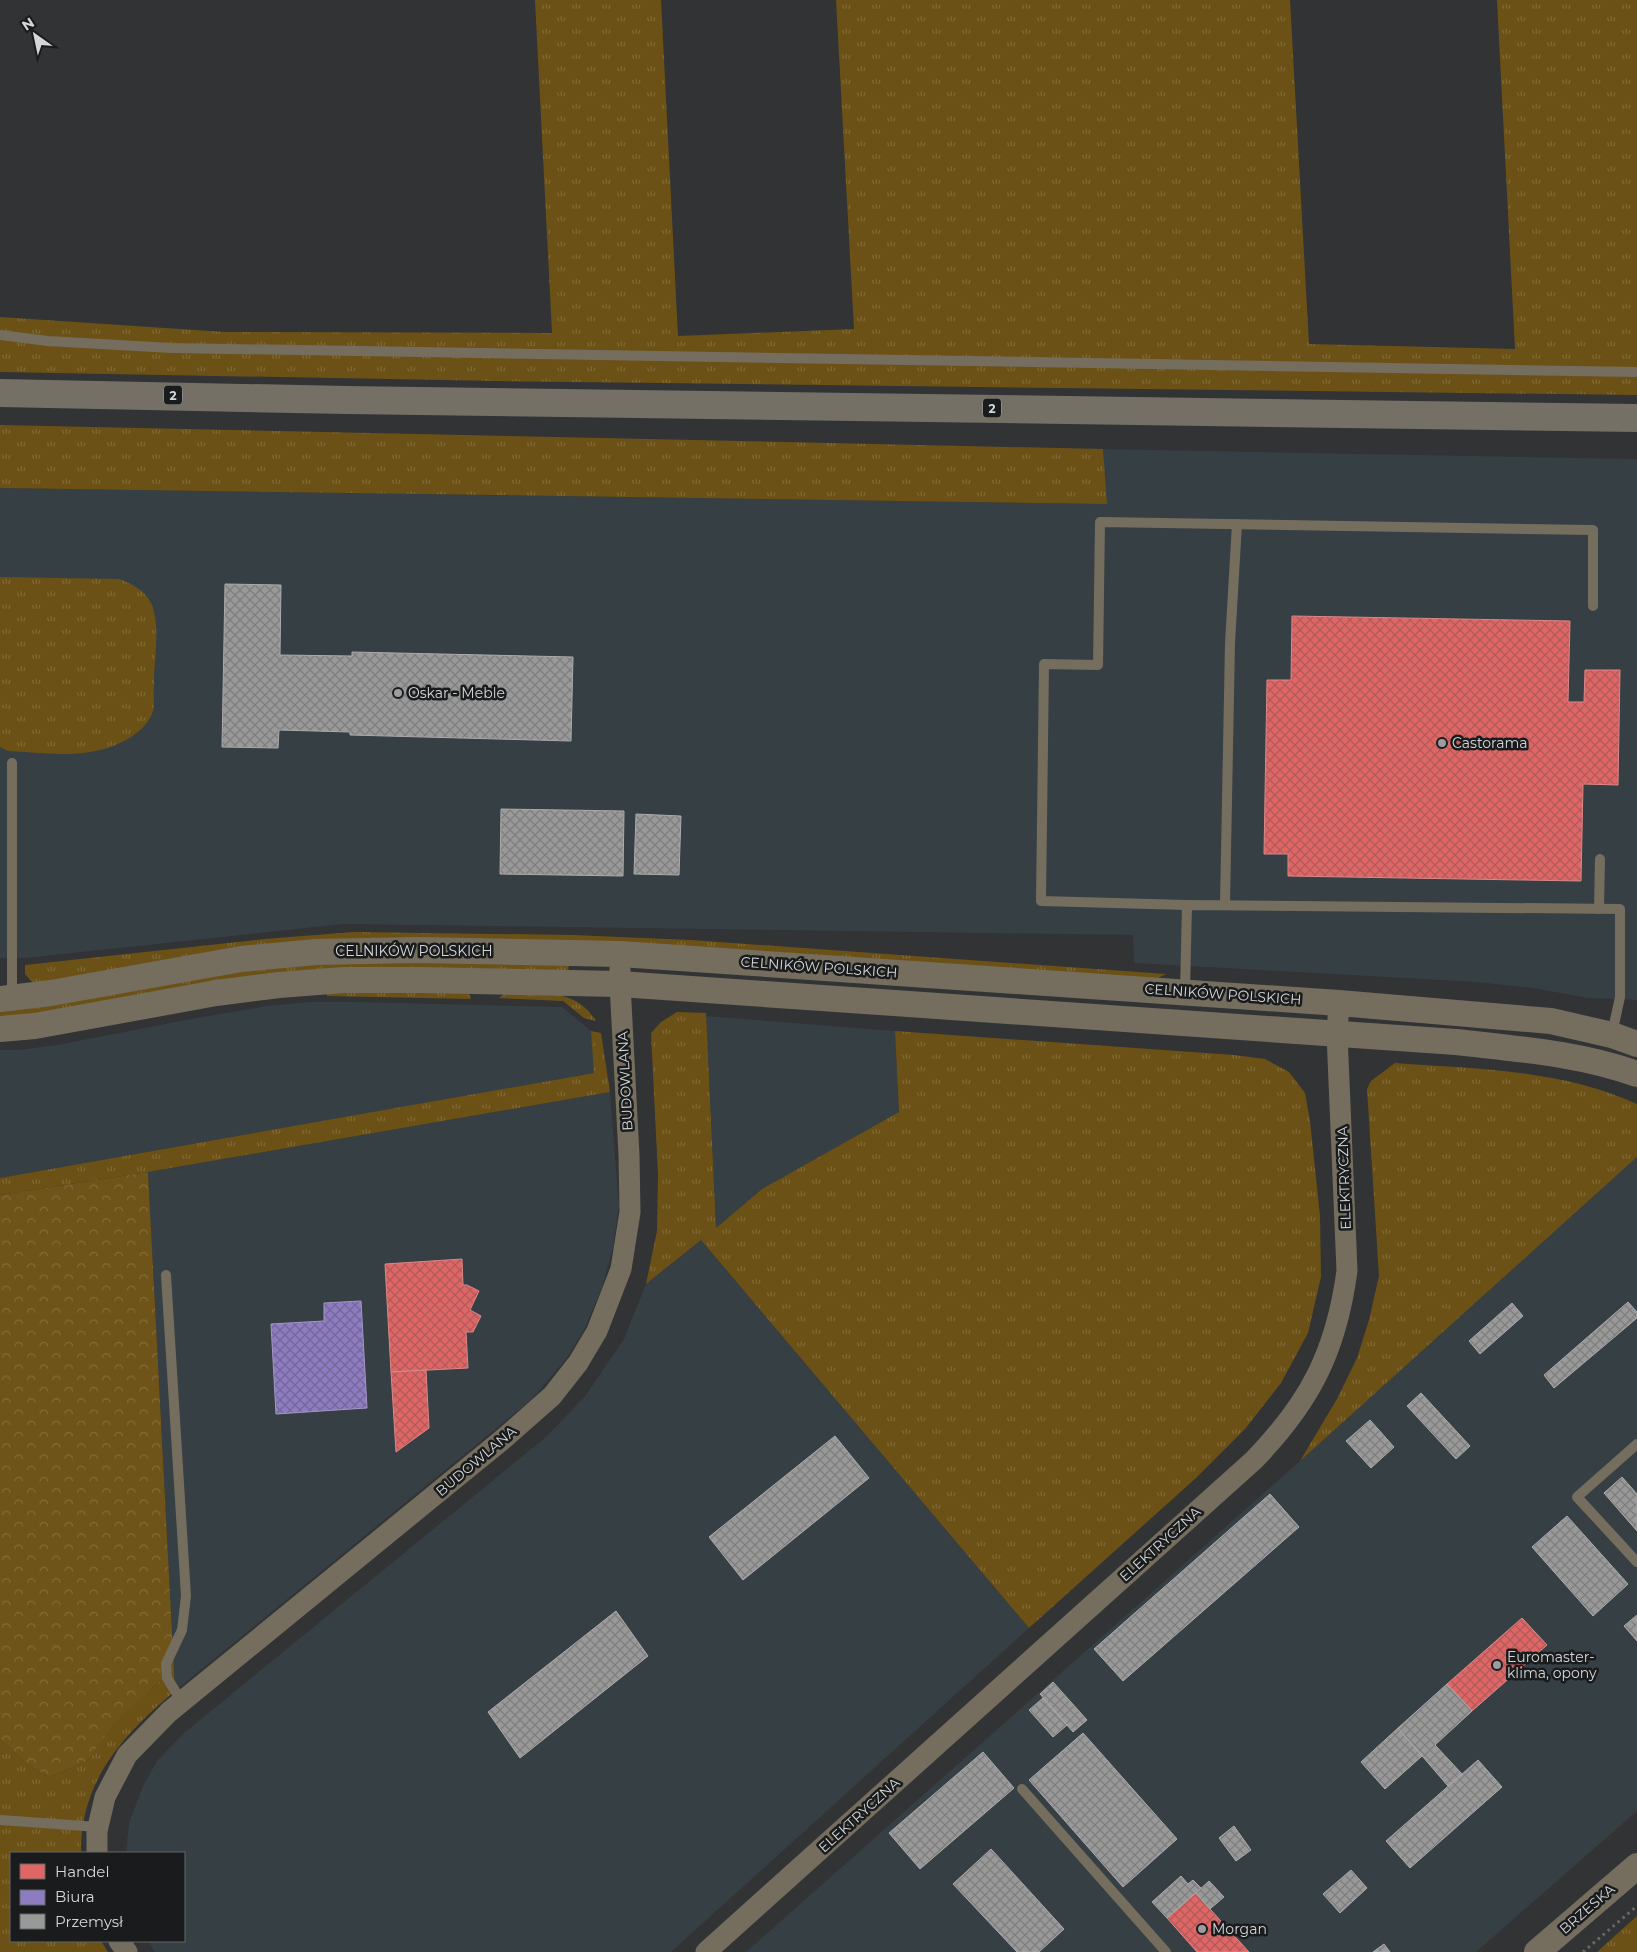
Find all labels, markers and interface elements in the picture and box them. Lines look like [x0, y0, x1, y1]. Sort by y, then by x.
north arrow [10, 10, 60, 60]
text: N [18, 13, 38, 35]
road number: 2 [164, 386, 182, 404]
road number: 2 [983, 398, 1001, 418]
place label: Oskar - Meble [408, 684, 505, 702]
marker: Oskar - Meble [392, 687, 404, 699]
place label: Castorama [1452, 734, 1528, 752]
marker: Castorama [1436, 737, 1448, 749]
street label: CELNIKÓW POLSKICH [335, 942, 493, 960]
street label: CELNIKÓW POLSKICH [740, 953, 898, 981]
street label: CELNIKÓW POLSKICH [1144, 980, 1302, 1008]
street label: BUDOWLANA [613, 1030, 637, 1131]
street label: ELEKTRYCZNA [1333, 1125, 1355, 1230]
street label: BUDOWLANA [432, 1421, 521, 1500]
street label: ELEKTRYCZNA [1116, 1502, 1205, 1585]
place label: Euromaster- klima, opony [1507, 1648, 1597, 1682]
marker: Euromaster- klima, opony [1491, 1659, 1503, 1671]
street label: ELEKTRYCZNA [815, 1773, 904, 1856]
legend [10, 1852, 185, 1942]
text: Handel [55, 1862, 109, 1881]
street label: BRZESKA [1556, 1879, 1619, 1938]
text: Biura [55, 1887, 95, 1906]
text: Przemysł [55, 1912, 124, 1931]
place label: Morgan [1212, 1920, 1267, 1938]
marker: Morgan [1196, 1923, 1208, 1935]

